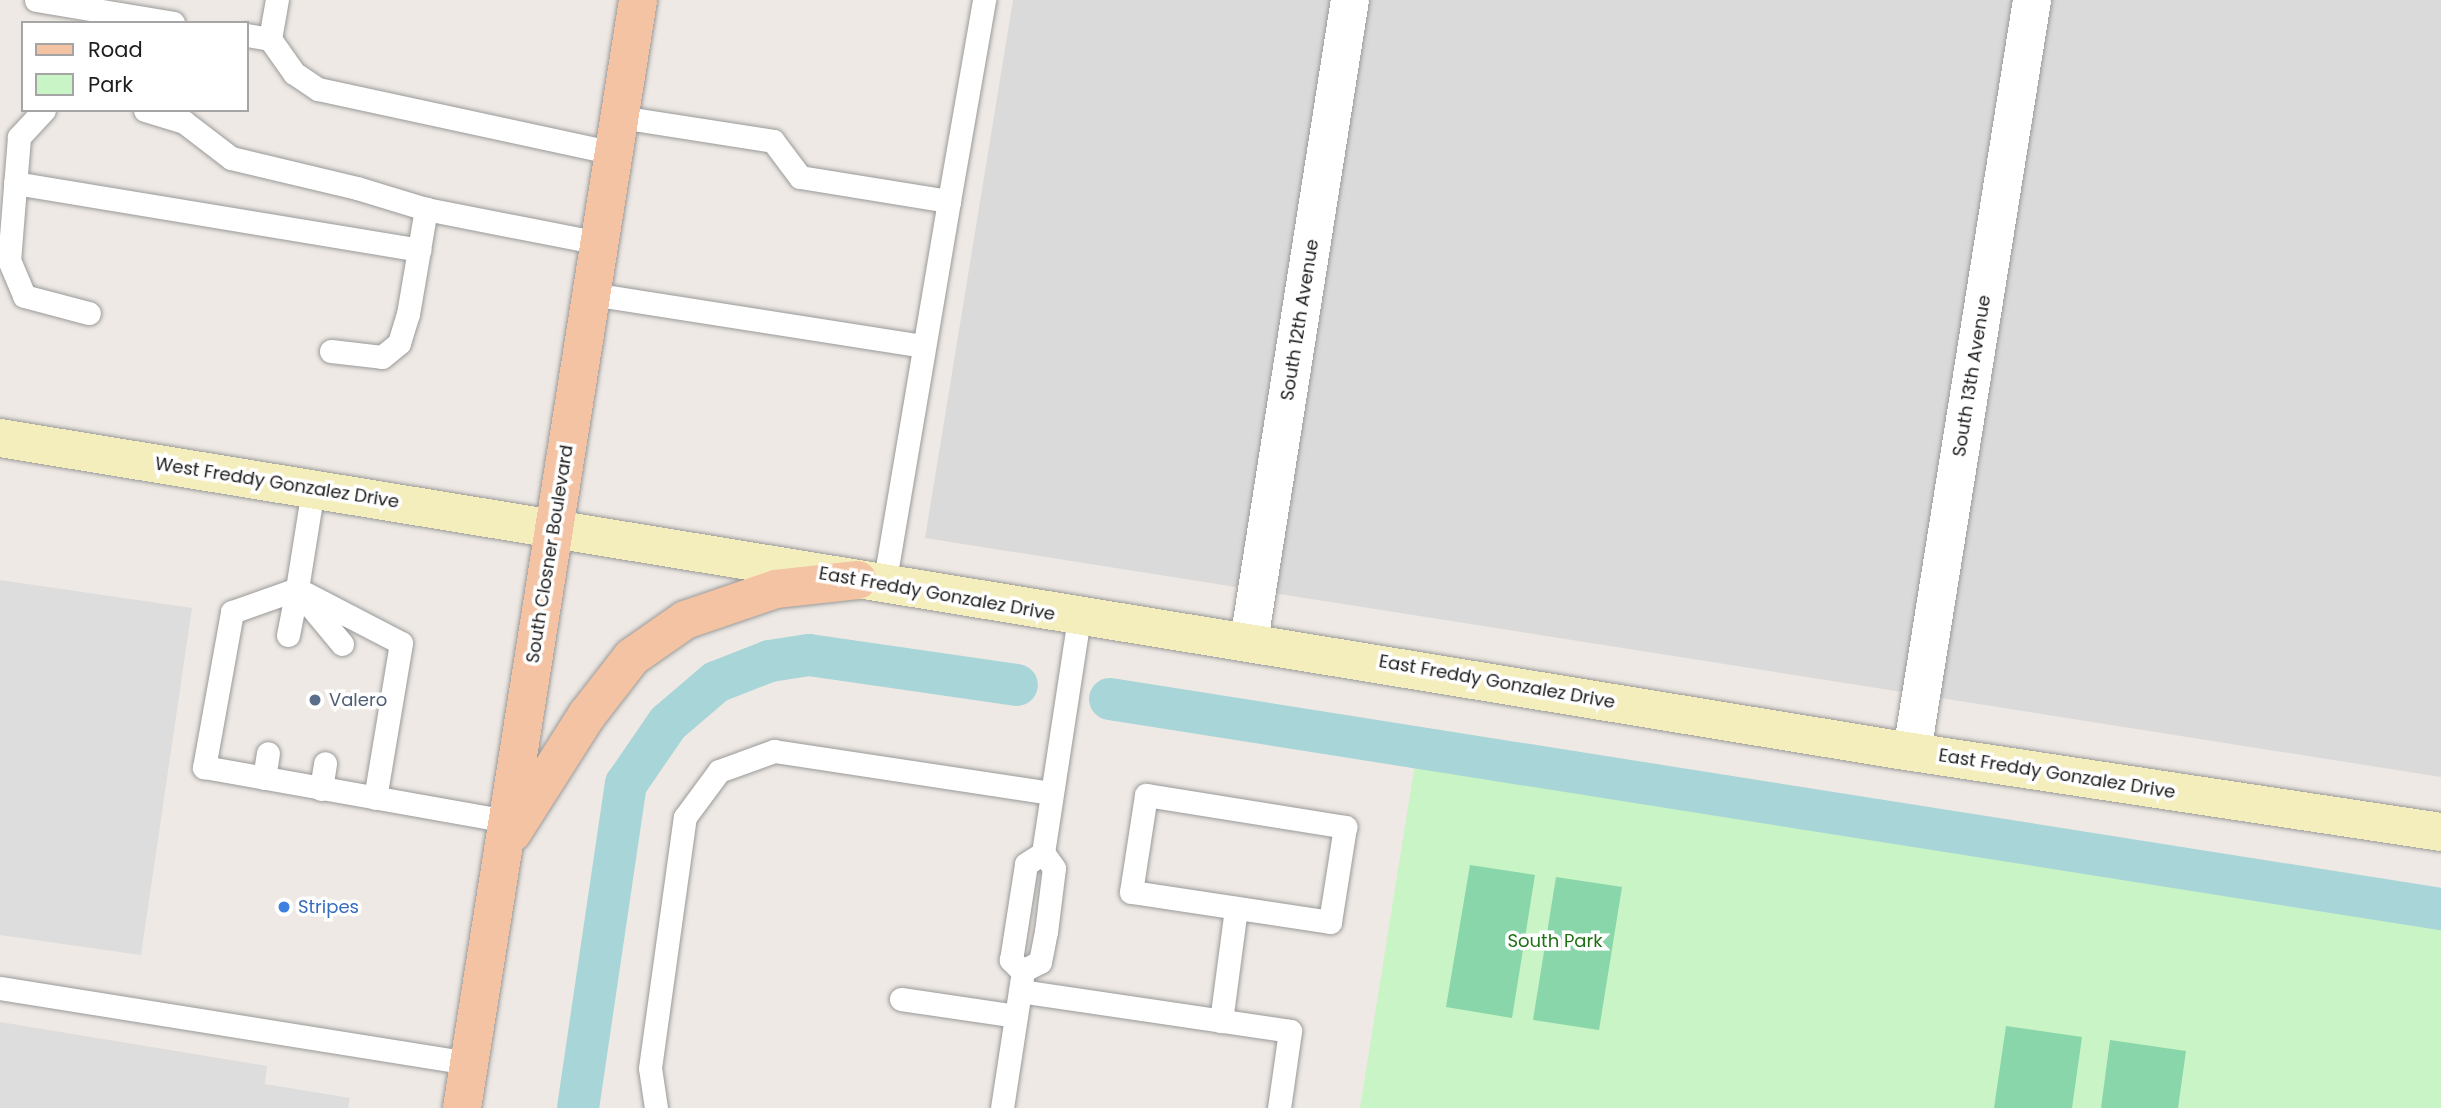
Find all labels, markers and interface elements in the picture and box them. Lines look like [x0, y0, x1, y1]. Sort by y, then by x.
legend [21, 21, 248, 112]
text: Road [88, 35, 143, 64]
text: Park [88, 70, 133, 99]
street label: South 12th Avenue [1277, 238, 1323, 402]
street label: South 13th Avenue [1949, 294, 1995, 458]
street label: South Closner Boulevard [522, 443, 578, 665]
street label: West Freddy Gonzalez Drive [153, 453, 401, 513]
street label: East Freddy Gonzalez Drive [817, 563, 1057, 625]
street label: East Freddy Gonzalez Drive [1377, 651, 1617, 713]
place label: Valero [329, 689, 387, 711]
marker: Valero [307, 692, 323, 708]
street label: East Freddy Gonzalez Drive [1937, 745, 2177, 803]
place label: Stripes [298, 896, 359, 918]
marker: Stripes [276, 899, 292, 915]
park label: South Park [1507, 930, 1603, 952]

